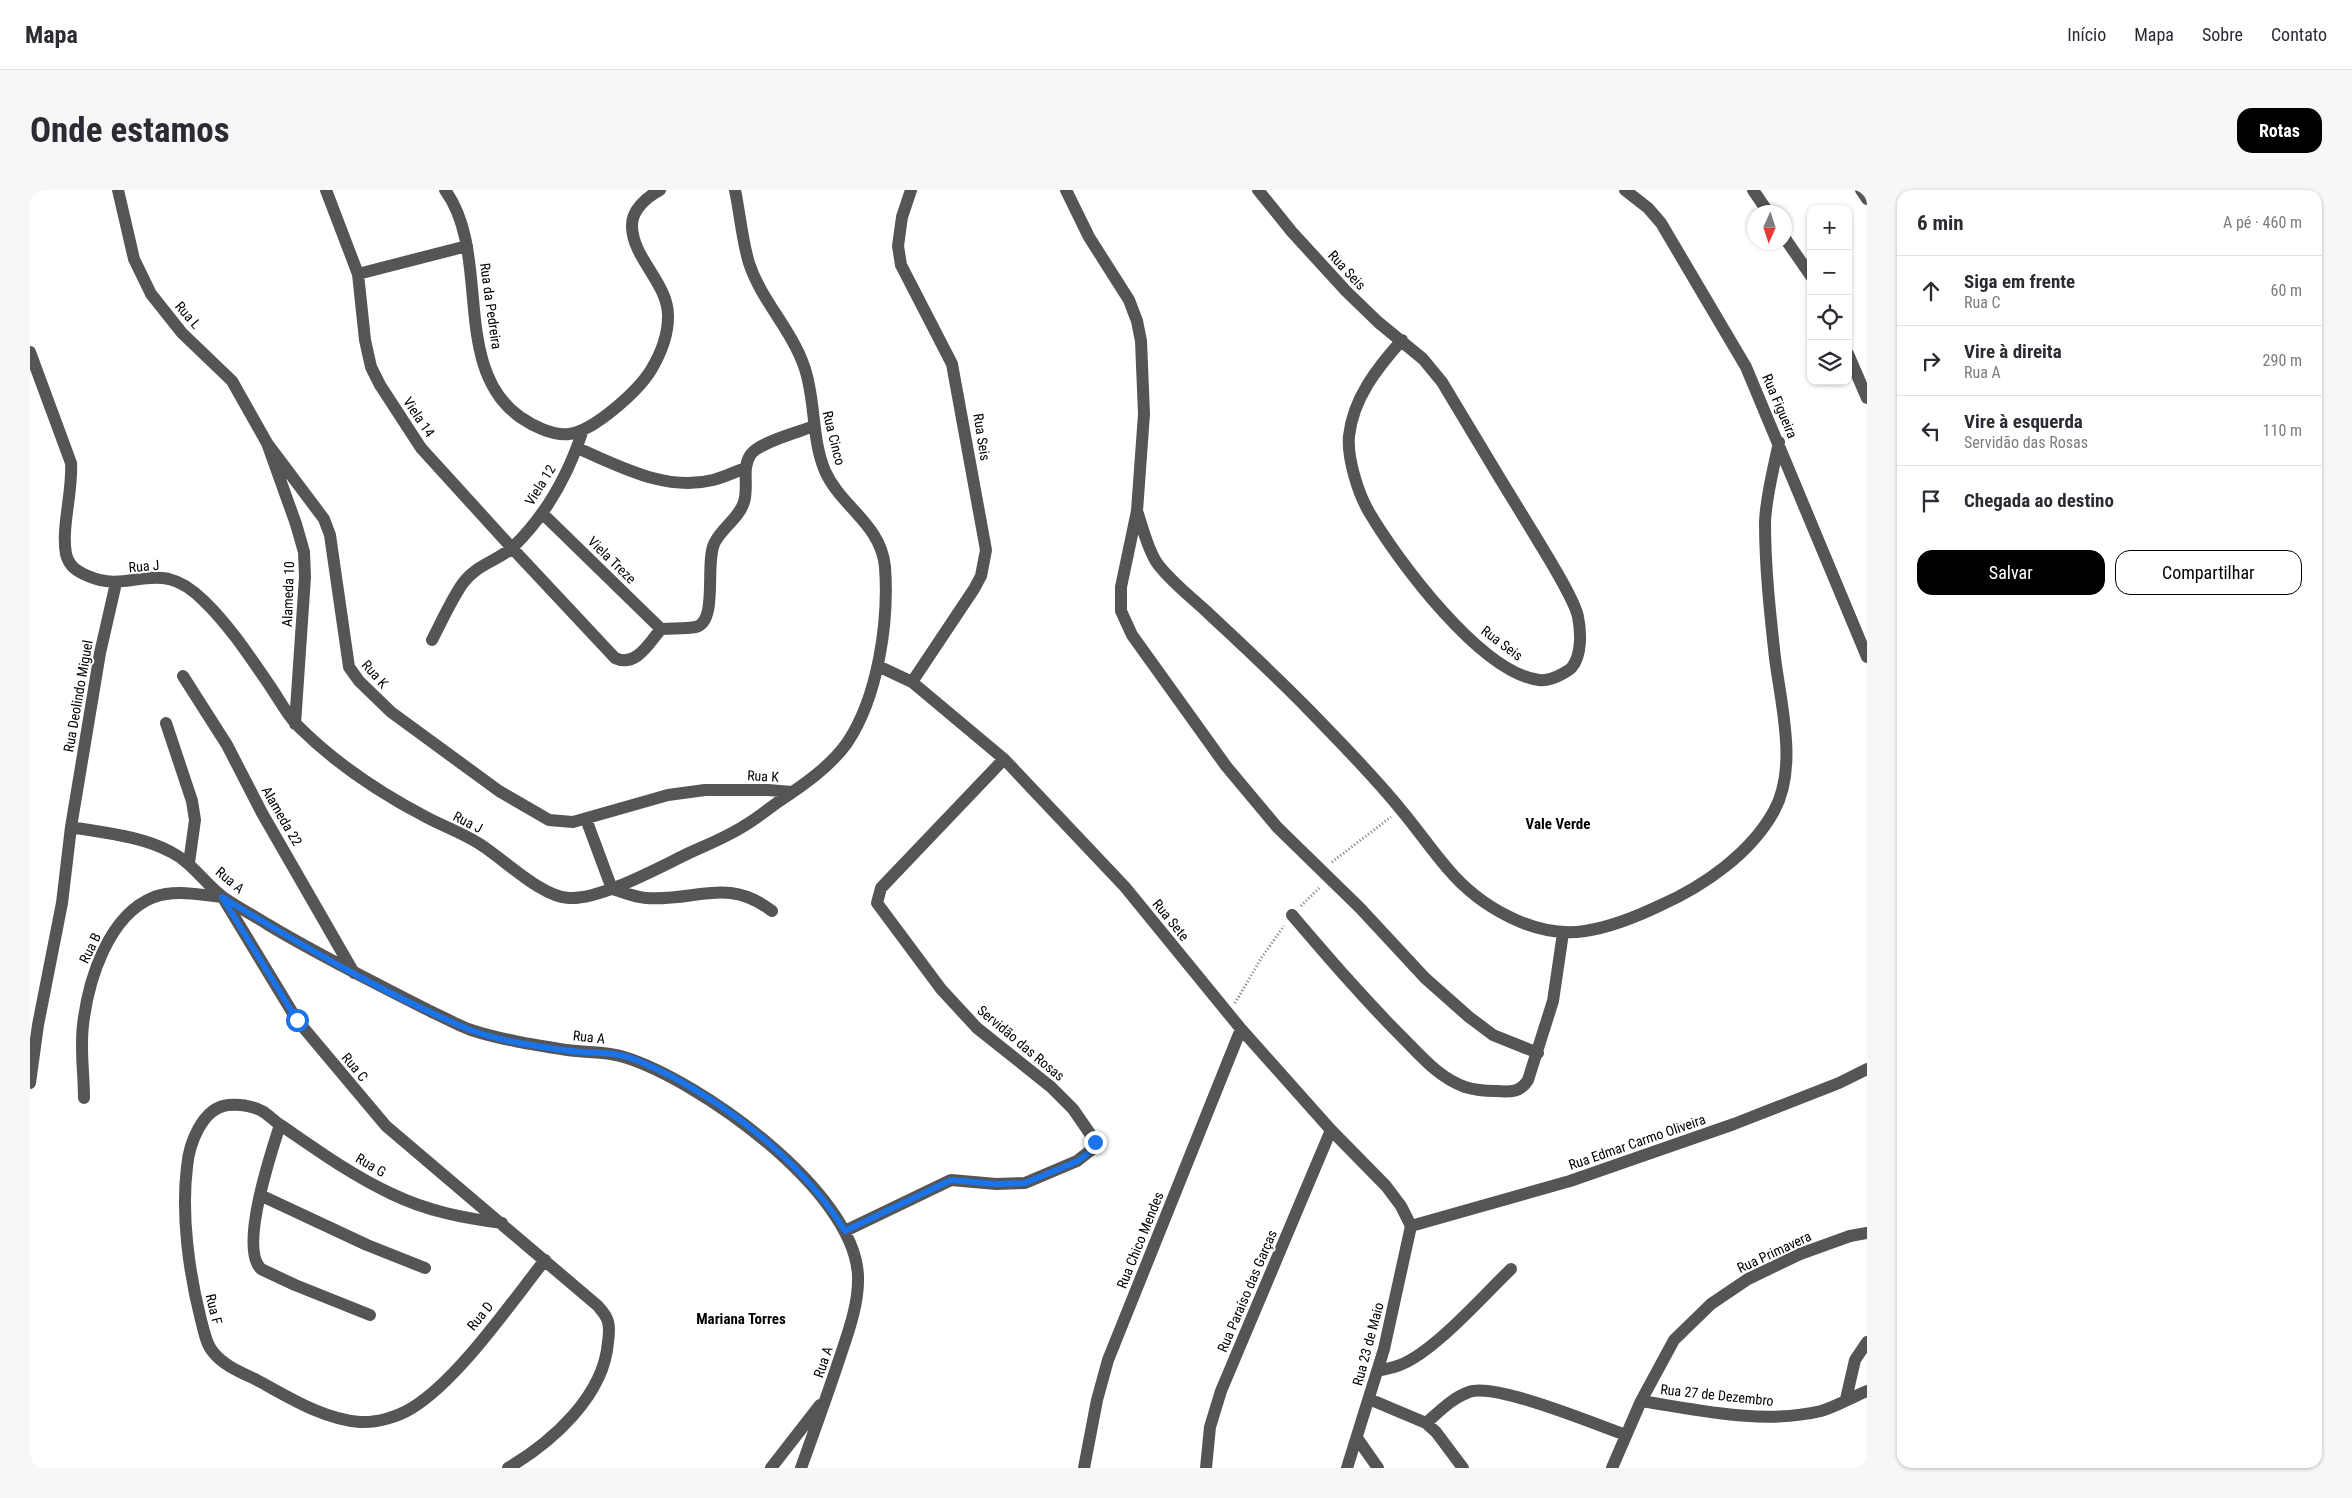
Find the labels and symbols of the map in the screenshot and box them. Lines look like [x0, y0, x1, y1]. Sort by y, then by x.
north arrow [1747, 205, 1792, 250]
street label: Rua Seis [1325, 247, 1369, 293]
street label: Rua da Pedreira [477, 262, 505, 350]
street label: Rua L [172, 298, 204, 332]
street label: Rua Figueira [1759, 371, 1801, 441]
street label: Viela 14 [400, 394, 438, 440]
street label: Rua Cinco [820, 409, 848, 467]
street label: Rua Seis [970, 412, 994, 462]
street label: Viela 12 [521, 462, 559, 508]
street label: Viela Treze [585, 533, 640, 587]
street label: Rua J [128, 557, 160, 575]
street label: Alameda 10 [279, 561, 297, 627]
street label: Rua Seis [1478, 622, 1526, 664]
street label: Rua Deolindo Miguel [60, 639, 96, 753]
street label: Rua K [358, 657, 392, 691]
street label: Rua K [747, 767, 780, 785]
street label: Alameda 22 [259, 784, 305, 849]
street label: Rua J [451, 808, 485, 836]
district label: Vale Verde [1526, 815, 1590, 833]
street label: Rua A [213, 864, 247, 896]
street label: Rua Sete [1149, 896, 1193, 944]
street label: Rua B [76, 930, 104, 966]
street label: Servidão das Rosas [974, 1002, 1068, 1084]
route start [286, 1009, 309, 1032]
street label: Rua A [572, 1027, 606, 1047]
street label: Rua C [339, 1050, 371, 1084]
street label: Rua Edmar Carmo Oliveira [1567, 1111, 1707, 1173]
route end [1084, 1131, 1107, 1154]
street label: Rua G [353, 1150, 389, 1180]
street label: Rua Chico Mendes [1113, 1189, 1167, 1291]
street label: Rua Paraíso das Garças [1214, 1228, 1280, 1354]
street label: Rua Primavera [1735, 1228, 1813, 1276]
street label: Rua F [203, 1292, 226, 1326]
street label: Rua D [464, 1298, 496, 1334]
street label: Rua 23 de Maio [1349, 1301, 1387, 1387]
district label: Mariana Torres [696, 1310, 786, 1328]
street label: Rua A [810, 1344, 836, 1380]
street label: Rua 27 de Dezembro [1660, 1381, 1774, 1409]

